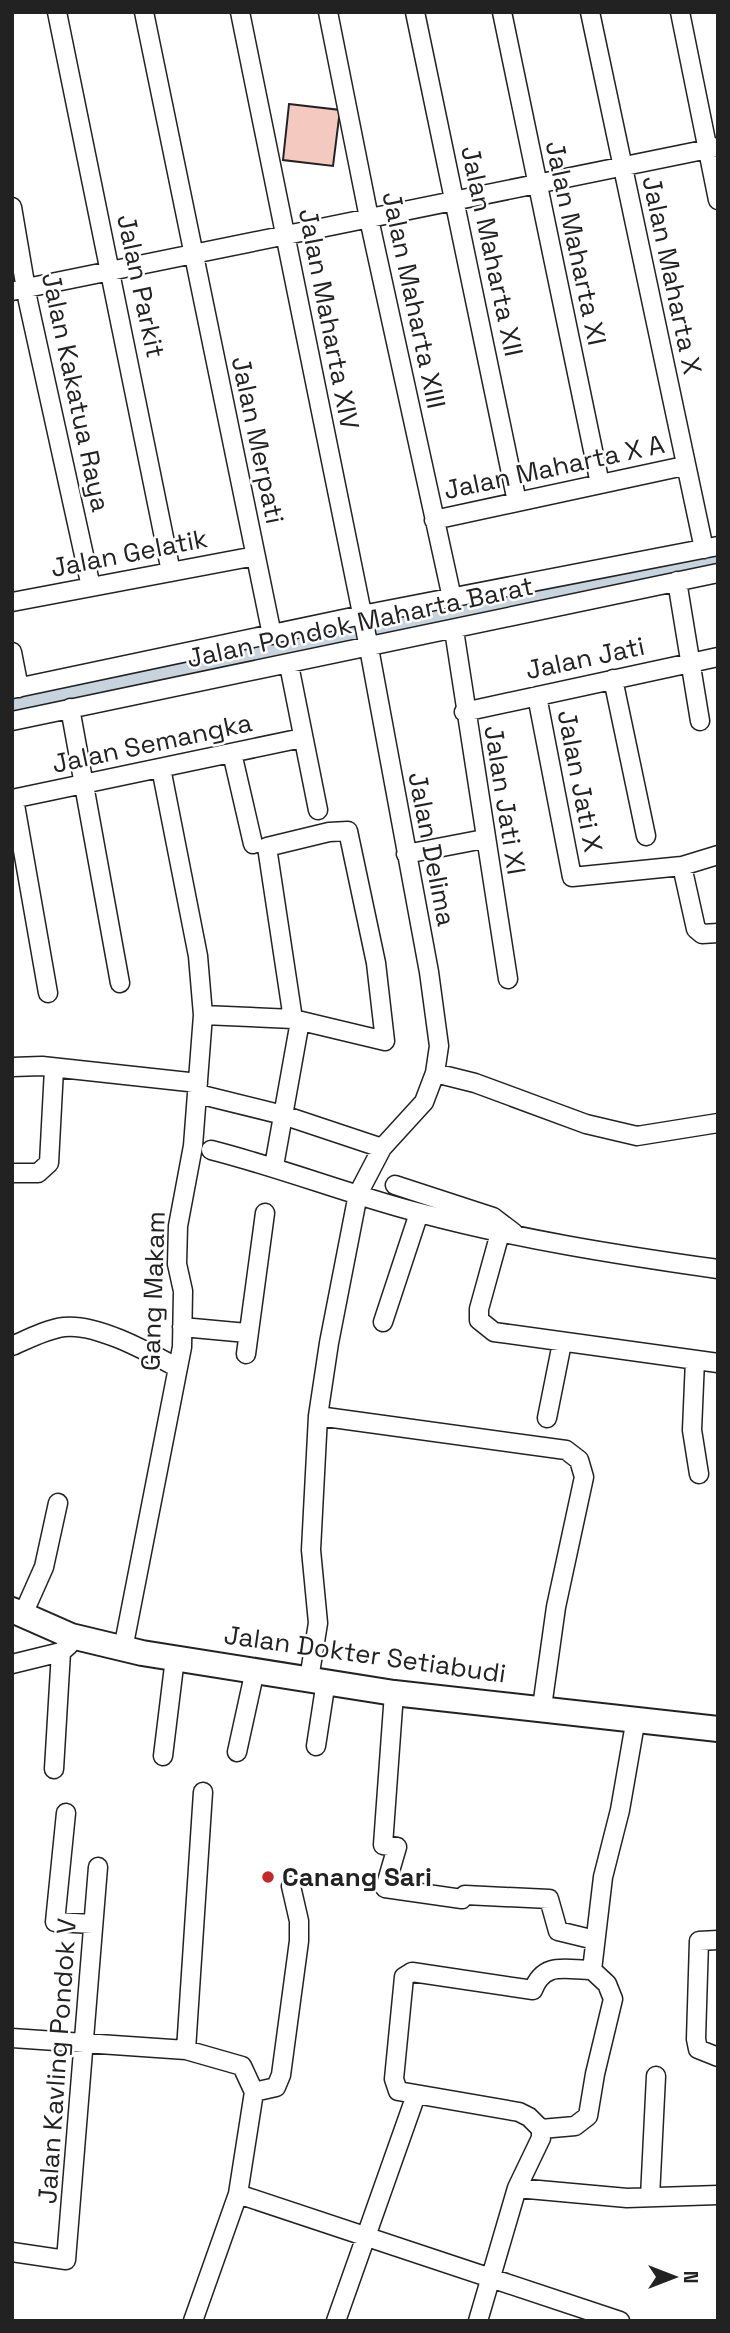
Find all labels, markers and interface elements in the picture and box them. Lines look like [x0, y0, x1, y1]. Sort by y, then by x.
street label: Jalan Maharta XI [538, 138, 614, 348]
street label: Jalan Maharta XII [453, 143, 531, 359]
street label: Jalan Maharta X [634, 173, 710, 377]
street label: Jalan Maharta XIII [374, 188, 454, 412]
street label: Jalan Maharta XIV [291, 206, 367, 432]
street label: Jalan Parkit [109, 211, 173, 361]
street label: Jalan Kakatua Raya [34, 269, 118, 515]
street label: Jalan Merpati [224, 353, 292, 527]
street label: Jalan Maharta X A [441, 427, 667, 507]
street label: Jalan Gelatik [48, 521, 210, 585]
street label: Jalan Pondok Maharta Barat [184, 569, 536, 675]
street label: Jalan Jati [522, 629, 648, 687]
street label: Jalan Semangka [49, 705, 255, 781]
street label: Jalan Jati X [550, 707, 610, 855]
street label: Jalan Jati XI [476, 723, 534, 877]
street label: Jalan Delima [400, 769, 464, 929]
street label: Gang Makam [133, 1211, 173, 1371]
street label: Jalan Dokter Setiabudi [222, 1617, 508, 1691]
place label: Canang Sari [282, 1860, 432, 1894]
marker: Canang Sari [260, 1869, 276, 1885]
street label: Jalan Kavling Pondok V [30, 1917, 84, 2205]
north arrow [639, 2242, 709, 2312]
text: N [678, 2271, 703, 2283]

